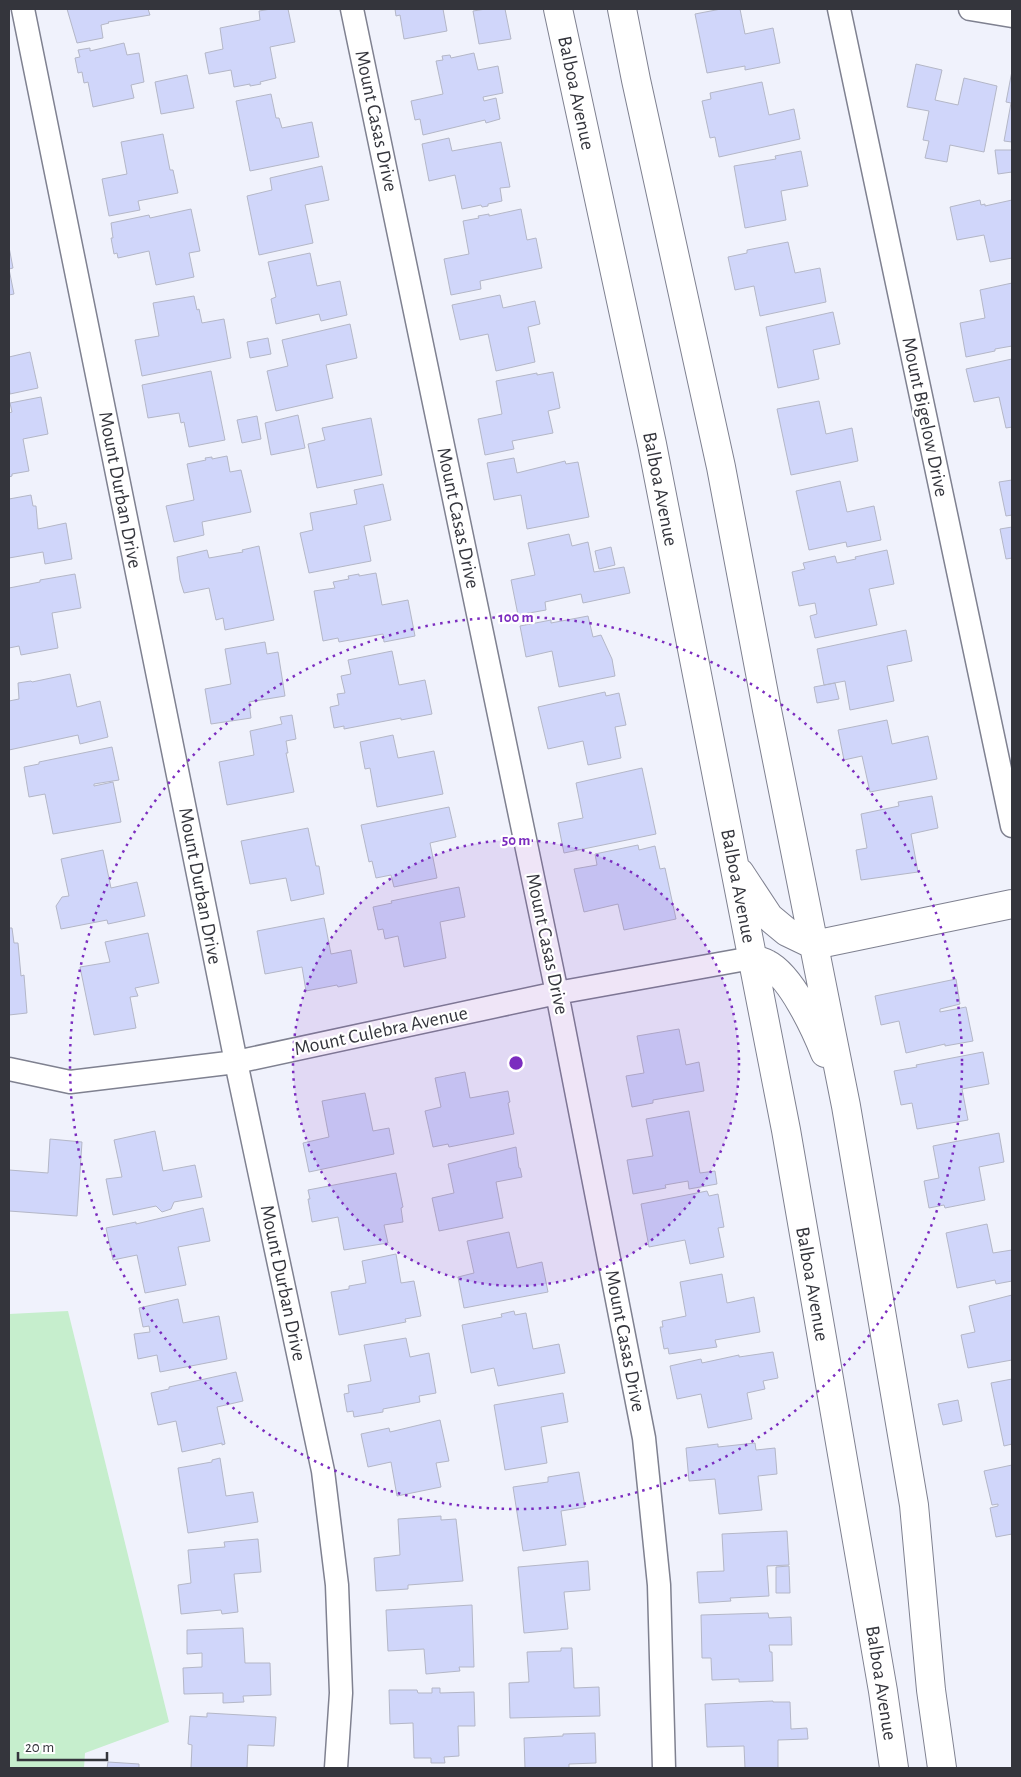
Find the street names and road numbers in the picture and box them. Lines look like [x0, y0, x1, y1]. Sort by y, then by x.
street label: Balboa Avenue [554, 34, 598, 152]
street label: Mount Casas Drive [351, 49, 401, 193]
street label: Mount Bigelow Drive [898, 335, 952, 499]
street label: Mount Durban Drive [95, 410, 145, 570]
street label: Balboa Avenue [639, 430, 681, 548]
street label: Mount Casas Drive [433, 446, 483, 590]
street label: Mount Durban Drive [175, 806, 225, 966]
street label: Balboa Avenue [717, 827, 759, 945]
street label: Mount Casas Drive [522, 872, 572, 1016]
street label: Mount Culebra Avenue [292, 1003, 470, 1059]
street label: Mount Durban Drive [257, 1203, 309, 1363]
street label: Balboa Avenue [792, 1225, 832, 1343]
street label: Mount Casas Drive [601, 1269, 649, 1413]
street label: Balboa Avenue [862, 1624, 900, 1742]

